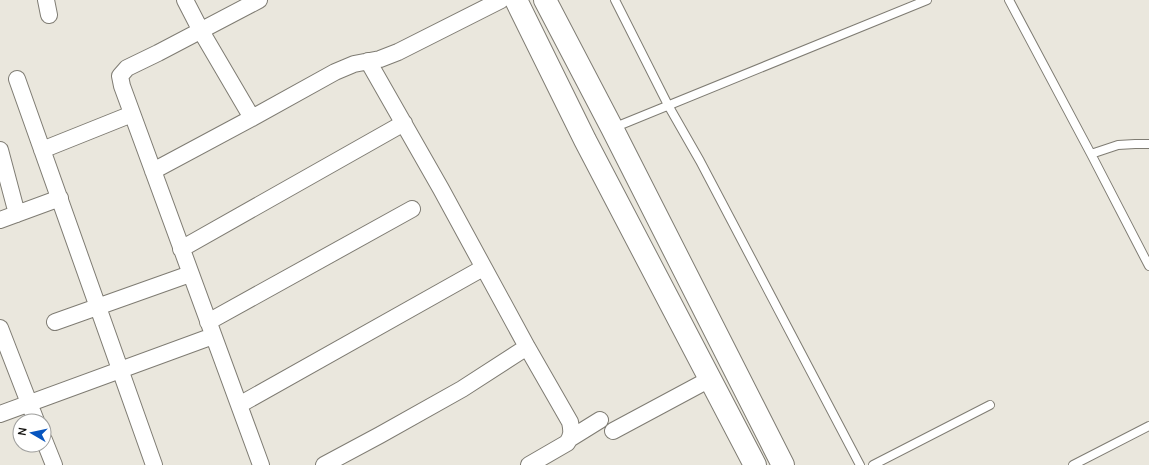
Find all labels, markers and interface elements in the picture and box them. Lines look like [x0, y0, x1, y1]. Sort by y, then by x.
north arrow [12, 413, 52, 453]
text: N [14, 426, 30, 436]

